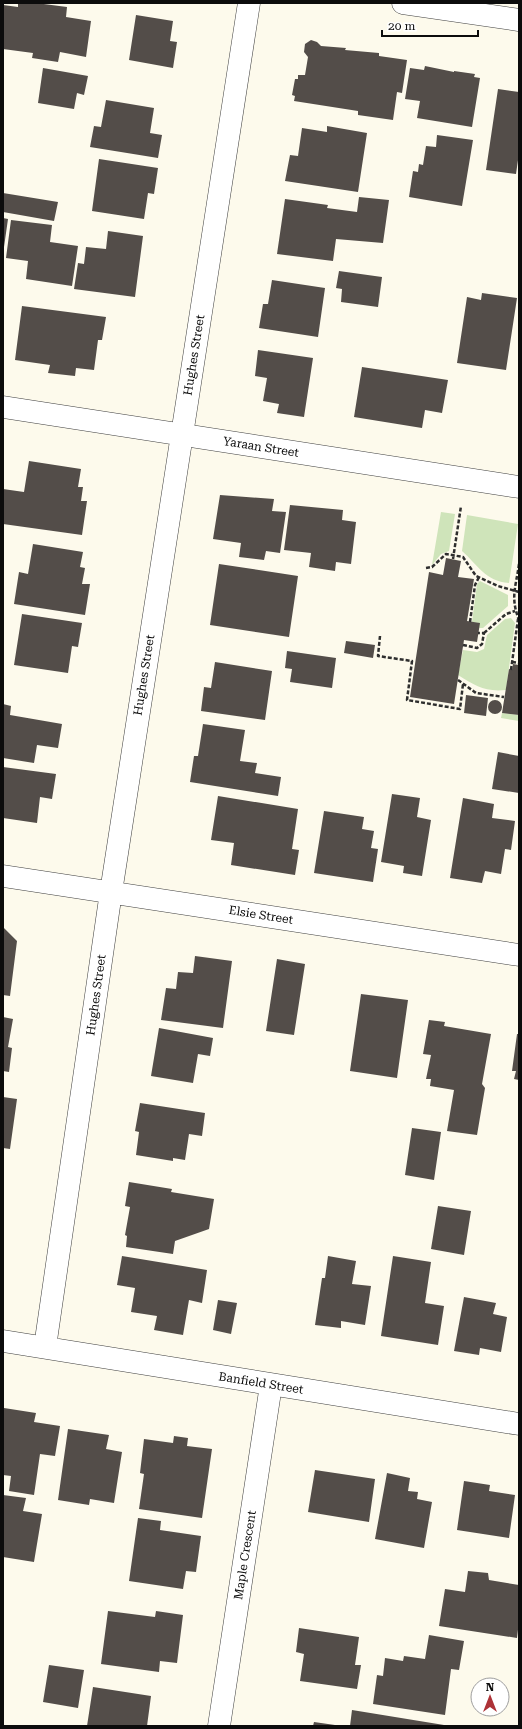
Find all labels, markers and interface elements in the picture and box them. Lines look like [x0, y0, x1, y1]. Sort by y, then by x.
scale bar [382, 12, 478, 38]
text: 20 m [388, 19, 415, 33]
street label: Hughes Street [181, 313, 207, 396]
street label: Yaraan Street [222, 434, 300, 460]
street label: Hughes Street [131, 633, 157, 716]
street label: Elsie Street [228, 903, 295, 927]
street label: Hughes Street [83, 953, 109, 1036]
street label: Banfield Street [218, 1369, 305, 1397]
street label: Maple Crescent [231, 1509, 259, 1601]
north arrow [470, 1677, 510, 1717]
text: N [486, 1681, 495, 1694]

